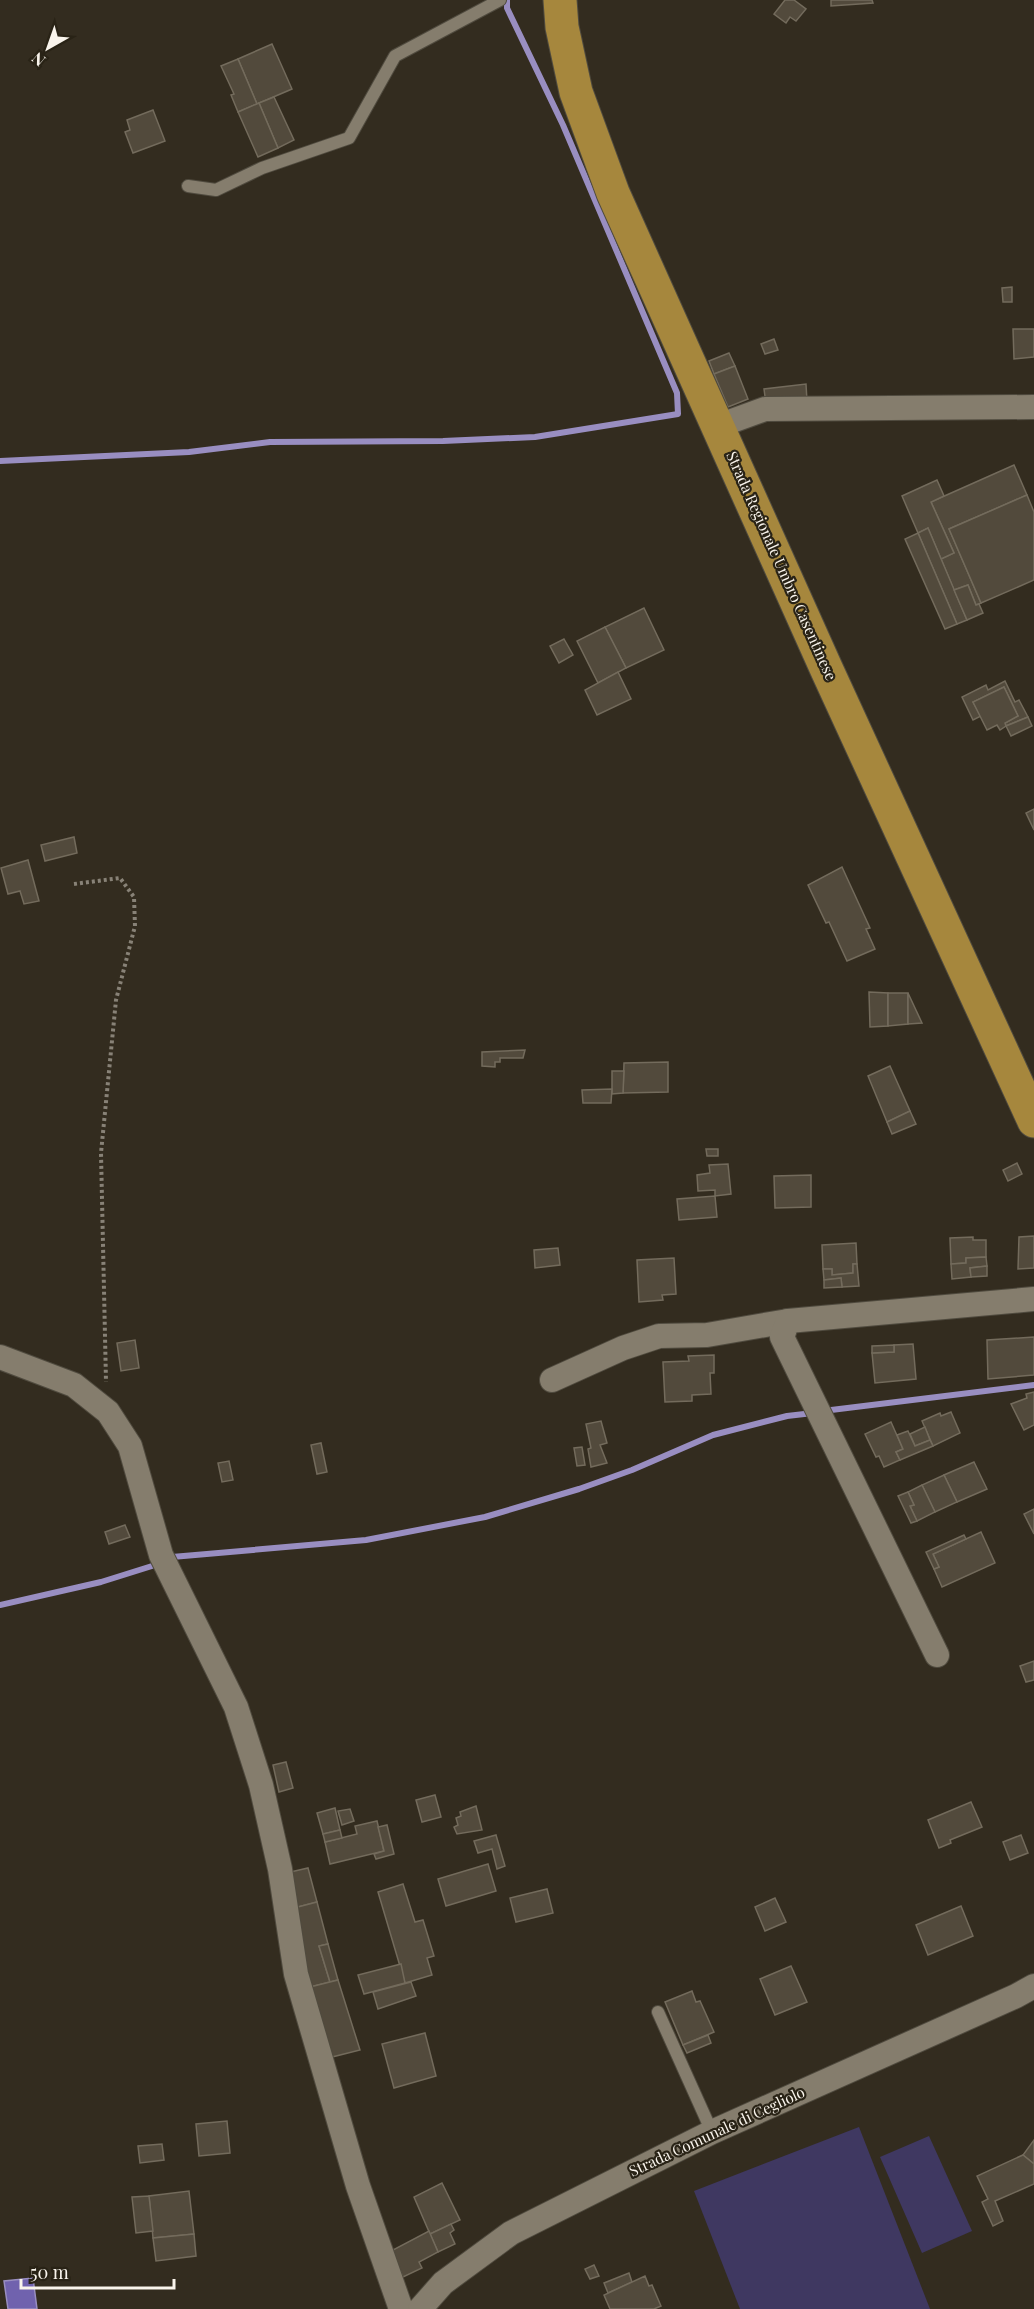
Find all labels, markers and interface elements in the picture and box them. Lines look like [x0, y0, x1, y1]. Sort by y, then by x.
north arrow [18, 18, 78, 78]
text: N [27, 48, 49, 72]
street label: Strada Regionale Umbro Casentinese [722, 448, 842, 683]
street label: Strada Comunale di Cegliolo [626, 2082, 808, 2181]
scale bar [21, 2252, 174, 2290]
text: 50 m [30, 2260, 69, 2284]

